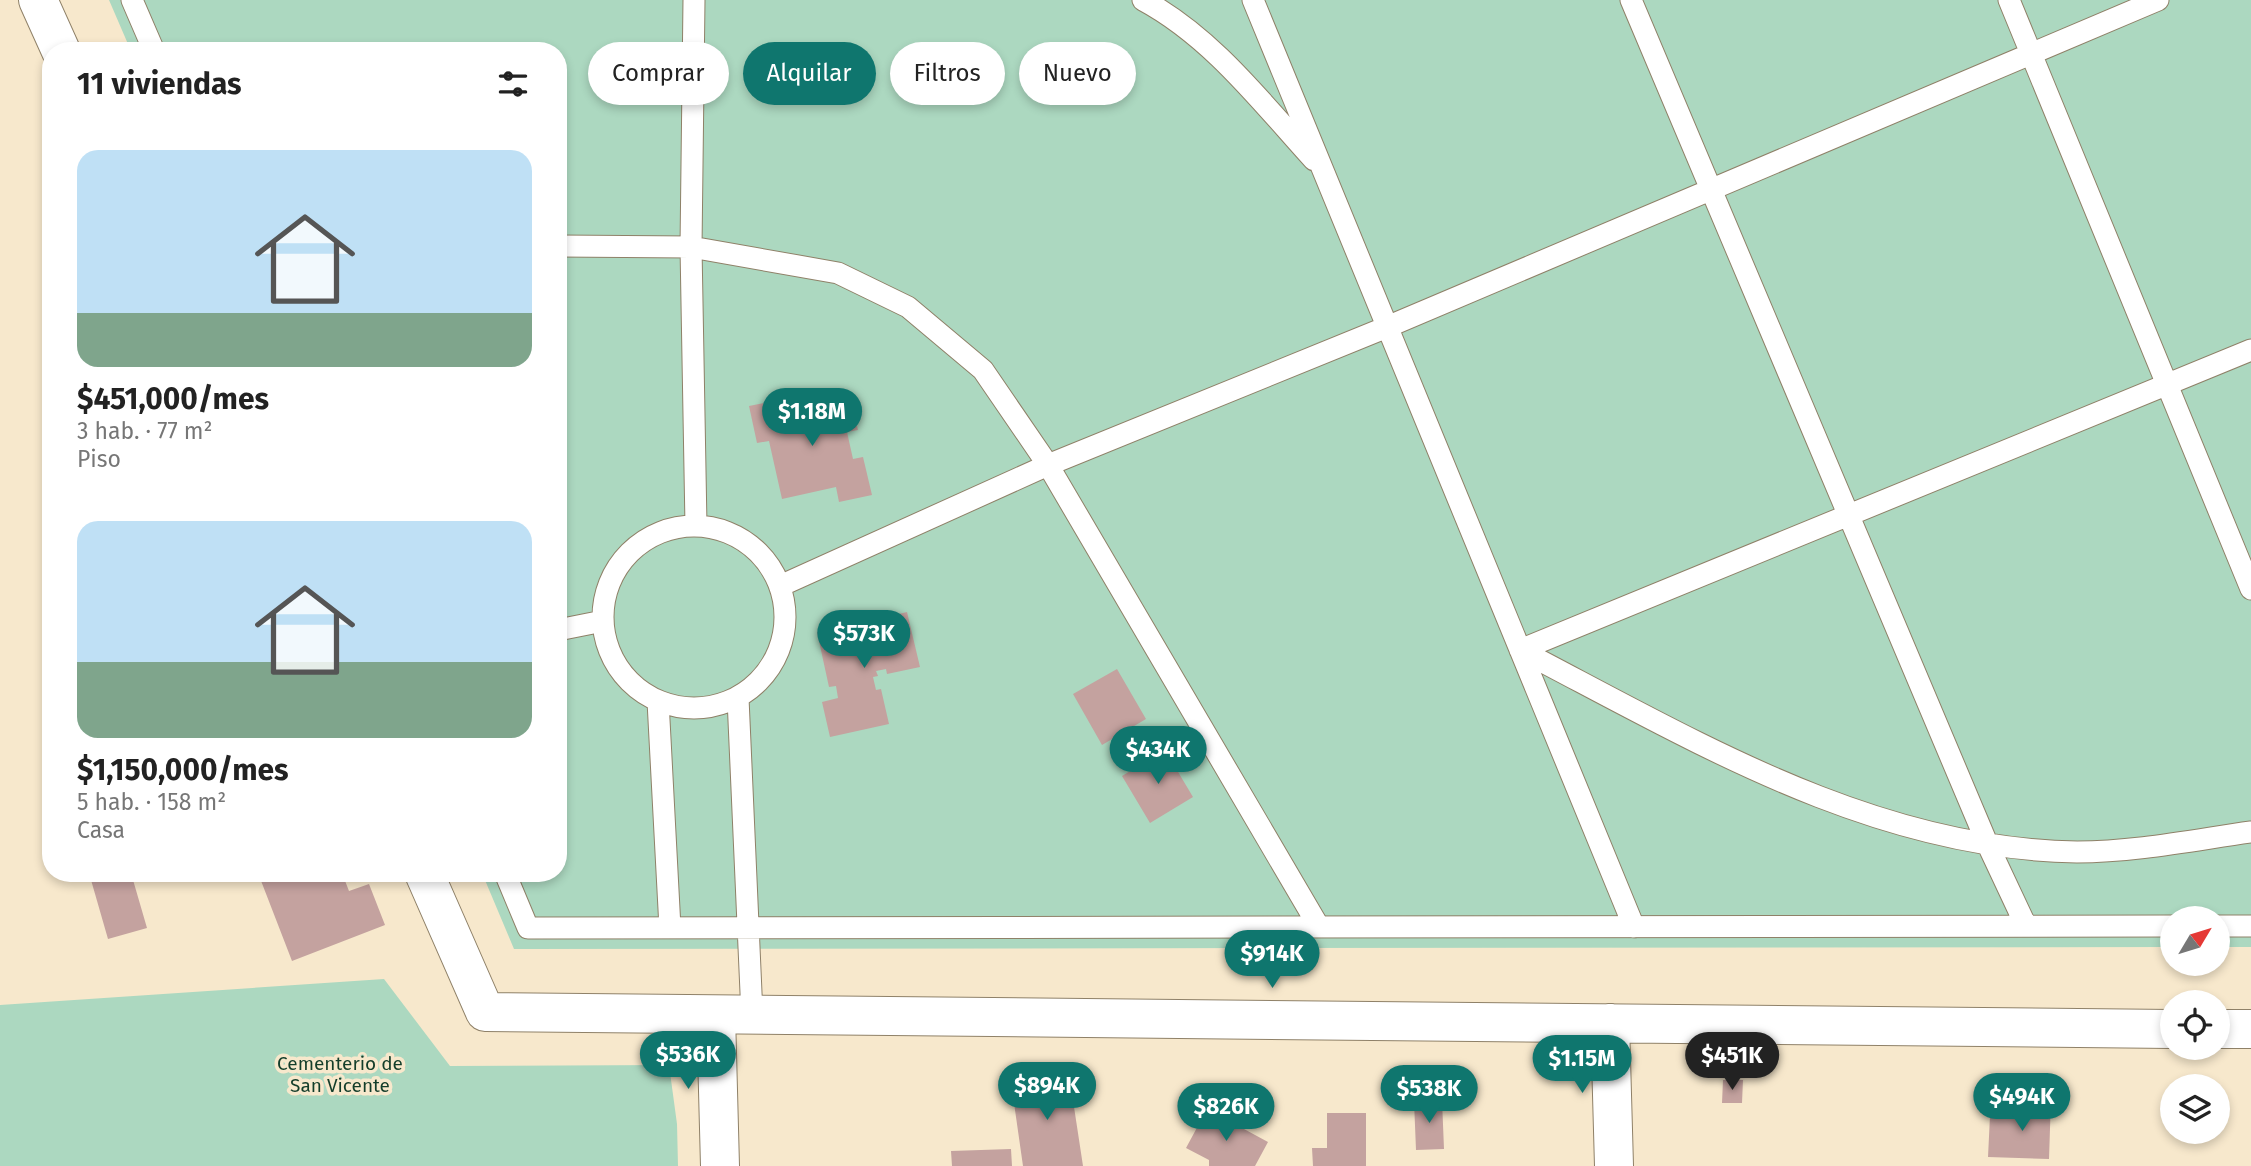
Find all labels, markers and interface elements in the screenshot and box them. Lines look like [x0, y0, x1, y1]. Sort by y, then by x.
chip: Comprar [588, 42, 729, 105]
chip: Alquilar [743, 42, 876, 105]
chip: Filtros [890, 42, 1005, 105]
chip: Nuevo [1019, 42, 1136, 105]
icon: filters [494, 65, 532, 103]
text: 11 viviendas [77, 66, 242, 102]
icon: home [242, 196, 368, 322]
text: $451,000/mes [77, 381, 269, 417]
pin: $1.18M [755, 388, 869, 448]
text: $1.18M [778, 397, 846, 425]
text: 3 hab. · 77 m² [77, 417, 213, 445]
text: Piso [77, 445, 121, 473]
icon: home [242, 567, 368, 693]
pin: $573K [815, 610, 913, 670]
text: $573K [833, 619, 895, 647]
pin: $434K [1109, 726, 1207, 786]
text: $434K [1126, 735, 1190, 763]
text: $1,150,000/mes [77, 752, 289, 788]
text: 5 hab. · 158 m² [77, 788, 226, 816]
text: Casa [77, 816, 125, 844]
north arrow [2160, 906, 2230, 976]
map controls [2160, 906, 2230, 1144]
pin: $914K [1223, 930, 1321, 990]
text: $914K [1241, 939, 1303, 967]
button: locate [2160, 990, 2230, 1060]
pin: $536K [639, 1032, 737, 1091]
pin: $451K [1683, 1032, 1781, 1092]
pin: $1.15M [1525, 1036, 1639, 1095]
text: $536K [656, 1040, 720, 1068]
text: $451K [1701, 1041, 1763, 1069]
text: $1.15M [1549, 1044, 1615, 1072]
park label: Cementerio de San Vicente [277, 1052, 403, 1097]
pin: $894K [998, 1062, 1096, 1122]
pin: $538K [1380, 1066, 1478, 1125]
text: $894K [1014, 1071, 1080, 1099]
text: $538K [1397, 1074, 1461, 1102]
pin: $494K [1973, 1074, 2071, 1133]
button: layers [2160, 1074, 2230, 1144]
text: $494K [1989, 1082, 2055, 1110]
pin: $826K [1177, 1084, 1275, 1143]
text: $826K [1193, 1092, 1259, 1120]

